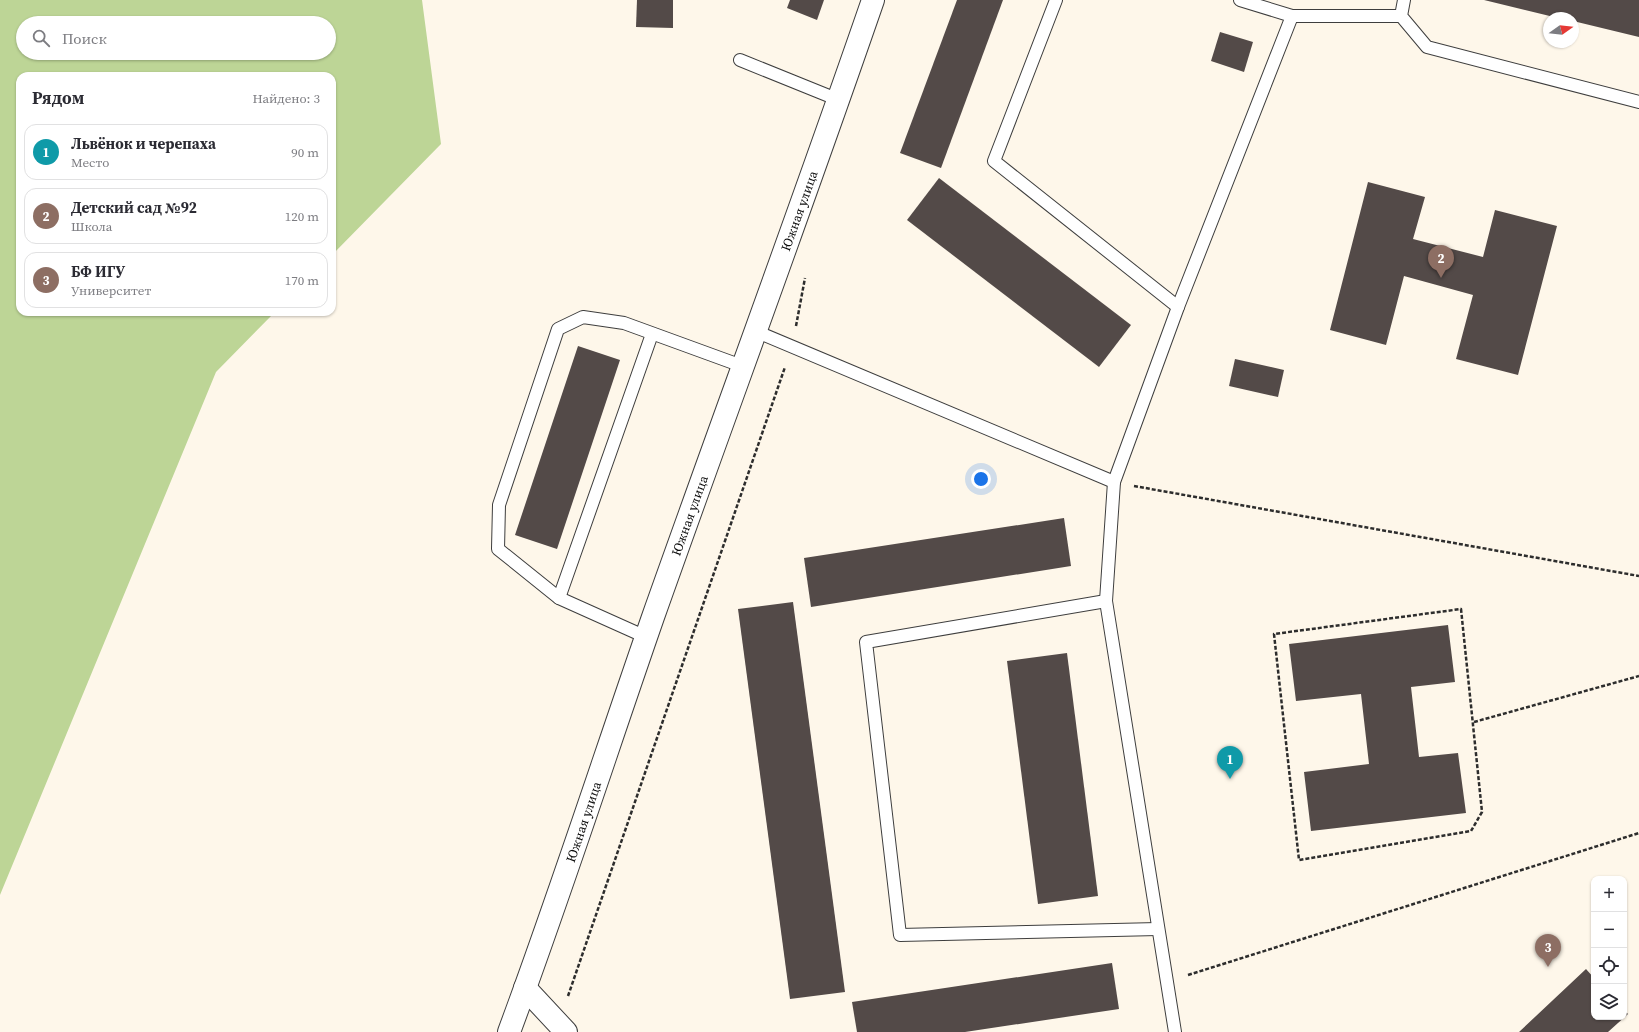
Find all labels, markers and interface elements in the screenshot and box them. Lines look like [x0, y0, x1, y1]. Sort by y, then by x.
north arrow [1543, 12, 1579, 48]
search box [16, 16, 336, 60]
icon: search [30, 27, 52, 49]
text: Поиск [62, 28, 107, 49]
text: Рядом [32, 86, 84, 110]
text: Найдено: 3 [253, 90, 320, 107]
text: Львёнок и черепаха [71, 133, 216, 154]
text: 1 [42, 144, 50, 161]
text: 90 m [291, 144, 319, 161]
text: Место [71, 154, 109, 171]
street label: Южная улица [777, 168, 821, 253]
text: Детский сад №92 [71, 197, 197, 218]
text: 2 [42, 208, 50, 225]
text: 120 m [285, 208, 319, 225]
text: Школа [71, 218, 112, 235]
pin: 2 [1428, 245, 1454, 278]
text: БФ ИГУ [71, 261, 125, 282]
text: 3 [42, 272, 50, 289]
text: 170 m [285, 272, 319, 289]
text: Университет [71, 282, 151, 299]
your location [971, 469, 991, 489]
street label: Южная улица [667, 473, 712, 558]
pin: 1 [1217, 746, 1243, 779]
street label: Южная улица [562, 779, 605, 864]
map controls [1591, 876, 1627, 1020]
button: + [1591, 876, 1627, 912]
button: − [1591, 912, 1627, 948]
pin: 3 [1535, 934, 1561, 967]
button: locate [1591, 948, 1627, 984]
button: layers [1591, 984, 1627, 1020]

